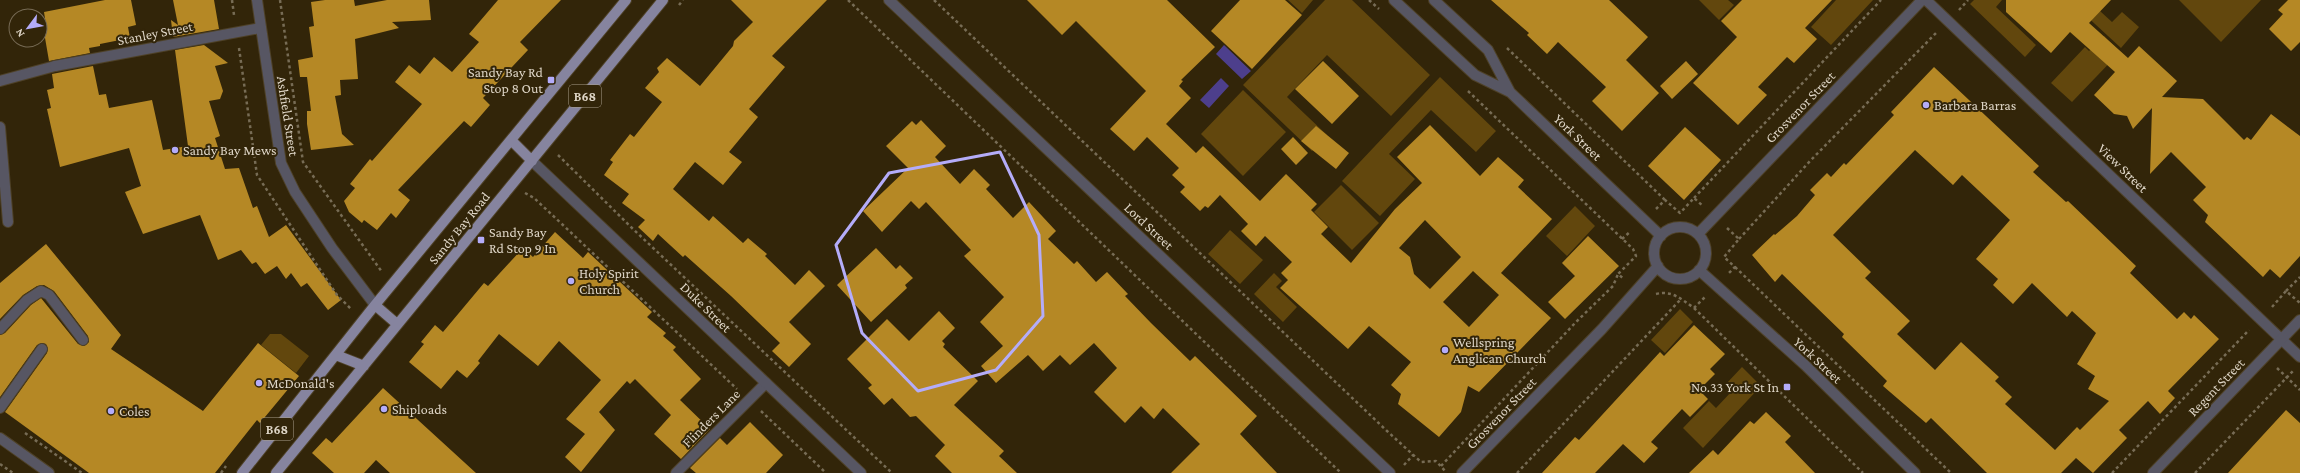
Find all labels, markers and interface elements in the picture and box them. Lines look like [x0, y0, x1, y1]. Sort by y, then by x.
north arrow [8, 8, 48, 48]
street label: Stanley Street [116, 18, 195, 48]
text: N [12, 27, 27, 40]
place label: Sandy Bay Rd Stop 8 Out [468, 64, 544, 96]
street label: Grosvenor Street [1762, 68, 1838, 146]
street label: Ashfield Street [274, 75, 302, 158]
marker: Sandy Bay Rd Stop 8 Out [546, 75, 556, 85]
road number: B68 [569, 85, 601, 107]
place label: Barbara Barras [1934, 97, 2016, 113]
marker: Barbara Barras [1921, 100, 1931, 110]
street label: York Street [1551, 110, 1606, 164]
street label: View Street [2095, 140, 2152, 196]
place label: Sandy Bay Mews [183, 142, 277, 158]
marker: Sandy Bay Mews [170, 145, 180, 155]
street label: Sandy Bay Road [425, 188, 493, 267]
street label: Lord Street [1121, 199, 1177, 253]
place label: Sandy Bay Rd Stop 9 In [489, 224, 557, 256]
marker: Sandy Bay Rd Stop 9 In [476, 235, 486, 245]
place label: Holy Spirit Church [579, 265, 639, 297]
marker: Holy Spirit Church [566, 276, 576, 286]
street label: Duke Street [677, 279, 735, 336]
place label: Wellspring Anglican Church [1453, 334, 1547, 366]
street label: York Street [1790, 334, 1846, 387]
marker: Wellspring Anglican Church [1440, 345, 1450, 355]
street label: Regent Street [2184, 355, 2248, 419]
street label: Grosvenor Street [1463, 374, 1539, 452]
place label: McDonald's [267, 375, 334, 391]
marker: McDonald's [254, 378, 264, 388]
place label: No.33 York St In [1691, 379, 1779, 395]
marker: No.33 York St In [1782, 382, 1792, 392]
street label: Flinders Lane [679, 386, 743, 450]
place label: Shiploads [392, 401, 447, 417]
place label: Coles [119, 403, 149, 419]
marker: Shiploads [379, 404, 389, 414]
marker: Coles [106, 406, 116, 416]
road number: B68 [261, 418, 293, 440]

